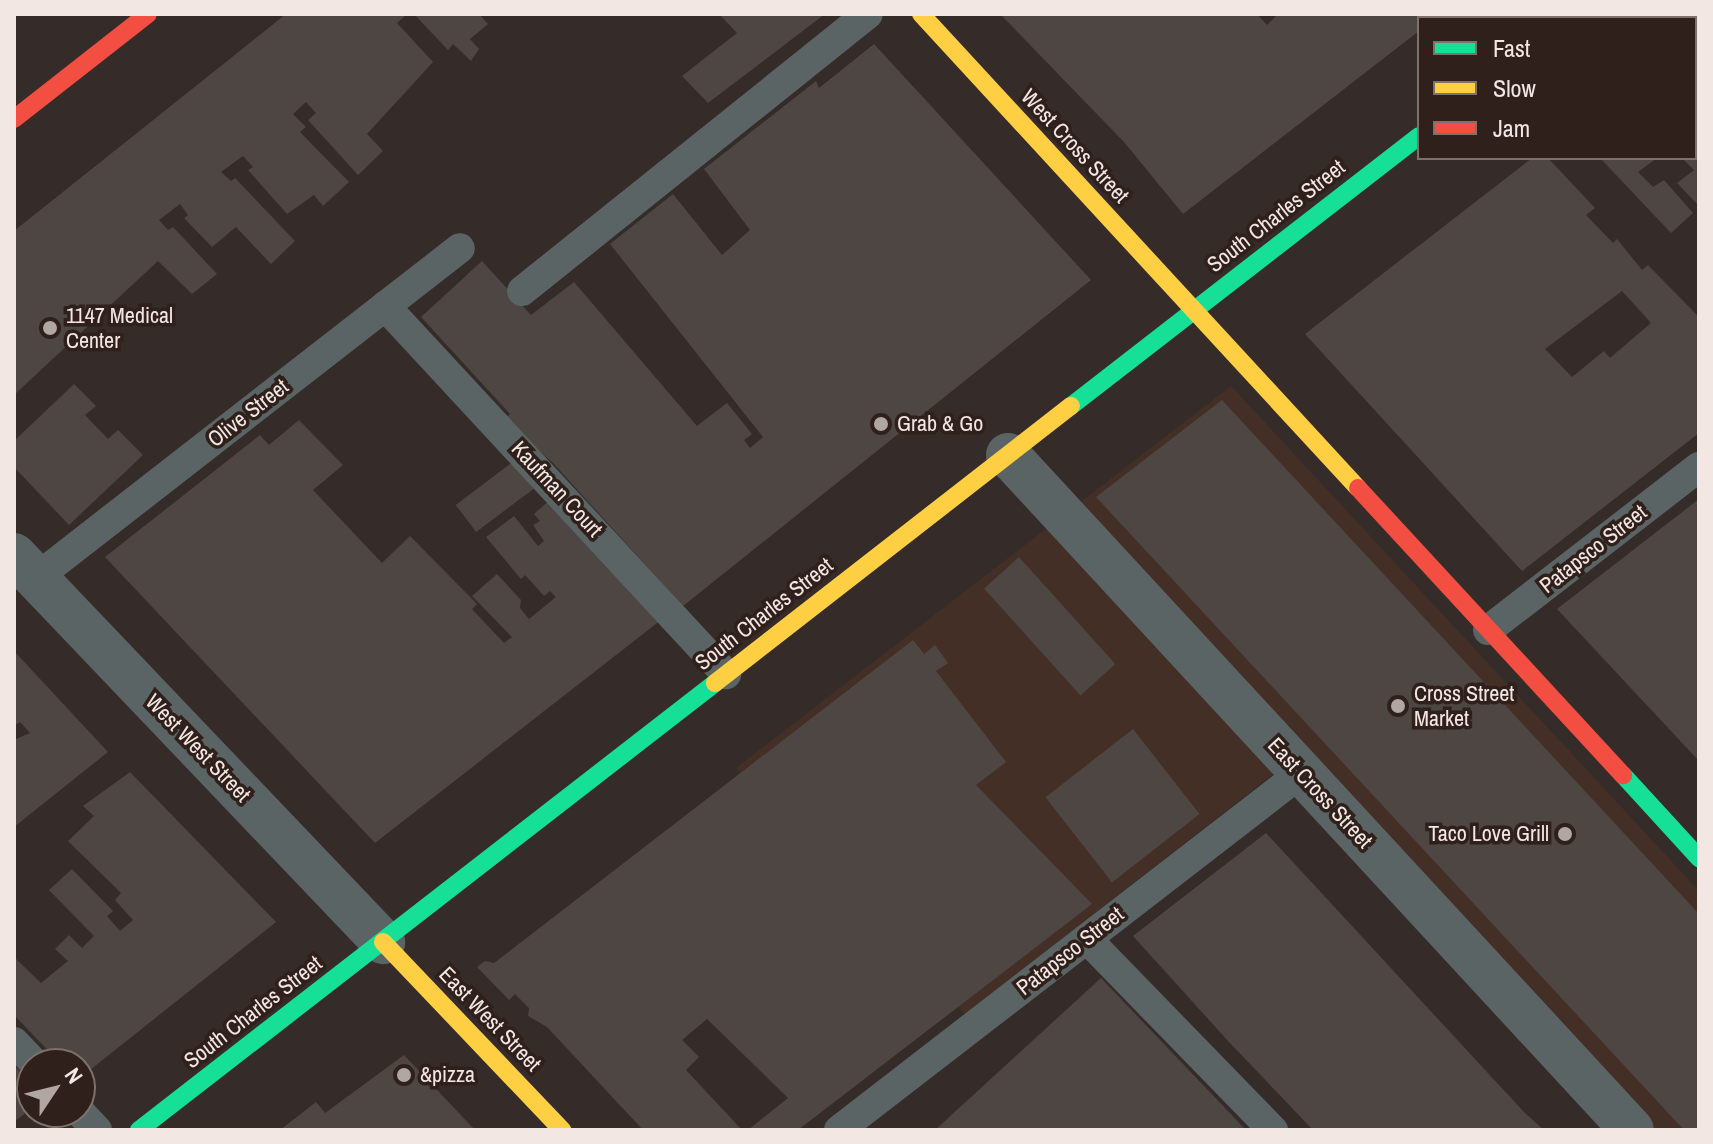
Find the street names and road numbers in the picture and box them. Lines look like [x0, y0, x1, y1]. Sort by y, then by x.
street label: West Cross Street [1016, 84, 1134, 208]
street label: South Charles Street [1202, 154, 1350, 278]
street label: Olive Street [202, 373, 294, 453]
street label: Kaufman Court [506, 436, 608, 542]
street label: Patapsco Street [1534, 499, 1652, 599]
street label: South Charles Street [690, 552, 838, 676]
street label: West West Street [140, 689, 256, 807]
street label: East Cross Street [1262, 732, 1378, 854]
street label: Patapsco Street [1011, 901, 1129, 1001]
street label: South Charles Street [179, 950, 327, 1074]
street label: East West Street [434, 961, 546, 1077]

